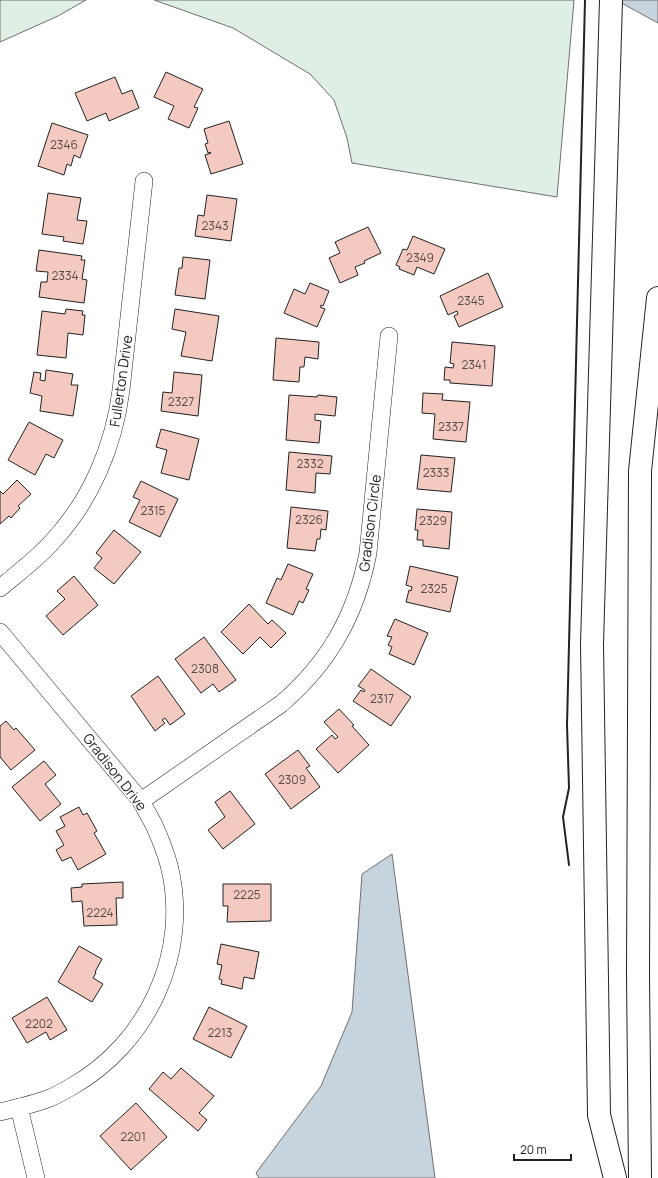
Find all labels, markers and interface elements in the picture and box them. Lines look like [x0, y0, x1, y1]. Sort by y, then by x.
house number: 2346 [50, 136, 78, 153]
house number: 2343 [201, 217, 229, 234]
house number: 2349 [406, 249, 434, 266]
house number: 2334 [51, 267, 79, 284]
house number: 2345 [457, 292, 485, 309]
street label: Fullerton Drive [105, 334, 136, 428]
house number: 2341 [461, 356, 487, 373]
house number: 2327 [168, 393, 194, 410]
house number: 2337 [438, 418, 464, 435]
house number: 2332 [297, 455, 324, 472]
house number: 2333 [423, 464, 449, 481]
street label: Gradison Circle [354, 473, 385, 573]
house number: 2315 [140, 502, 166, 519]
house number: 2326 [295, 511, 323, 528]
house number: 2329 [419, 512, 447, 529]
house number: 2325 [420, 580, 448, 597]
house number: 2308 [191, 660, 219, 677]
house number: 2317 [370, 690, 394, 707]
street label: Gradison Drive [79, 729, 152, 814]
house number: 2309 [278, 771, 306, 788]
house number: 2225 [233, 886, 261, 903]
house number: 2224 [86, 904, 114, 921]
house number: 2202 [25, 1015, 53, 1032]
house number: 2213 [208, 1024, 233, 1041]
house number: 2201 [120, 1128, 146, 1145]
scale bar [514, 1136, 571, 1162]
text: 20 m [520, 1141, 547, 1158]

